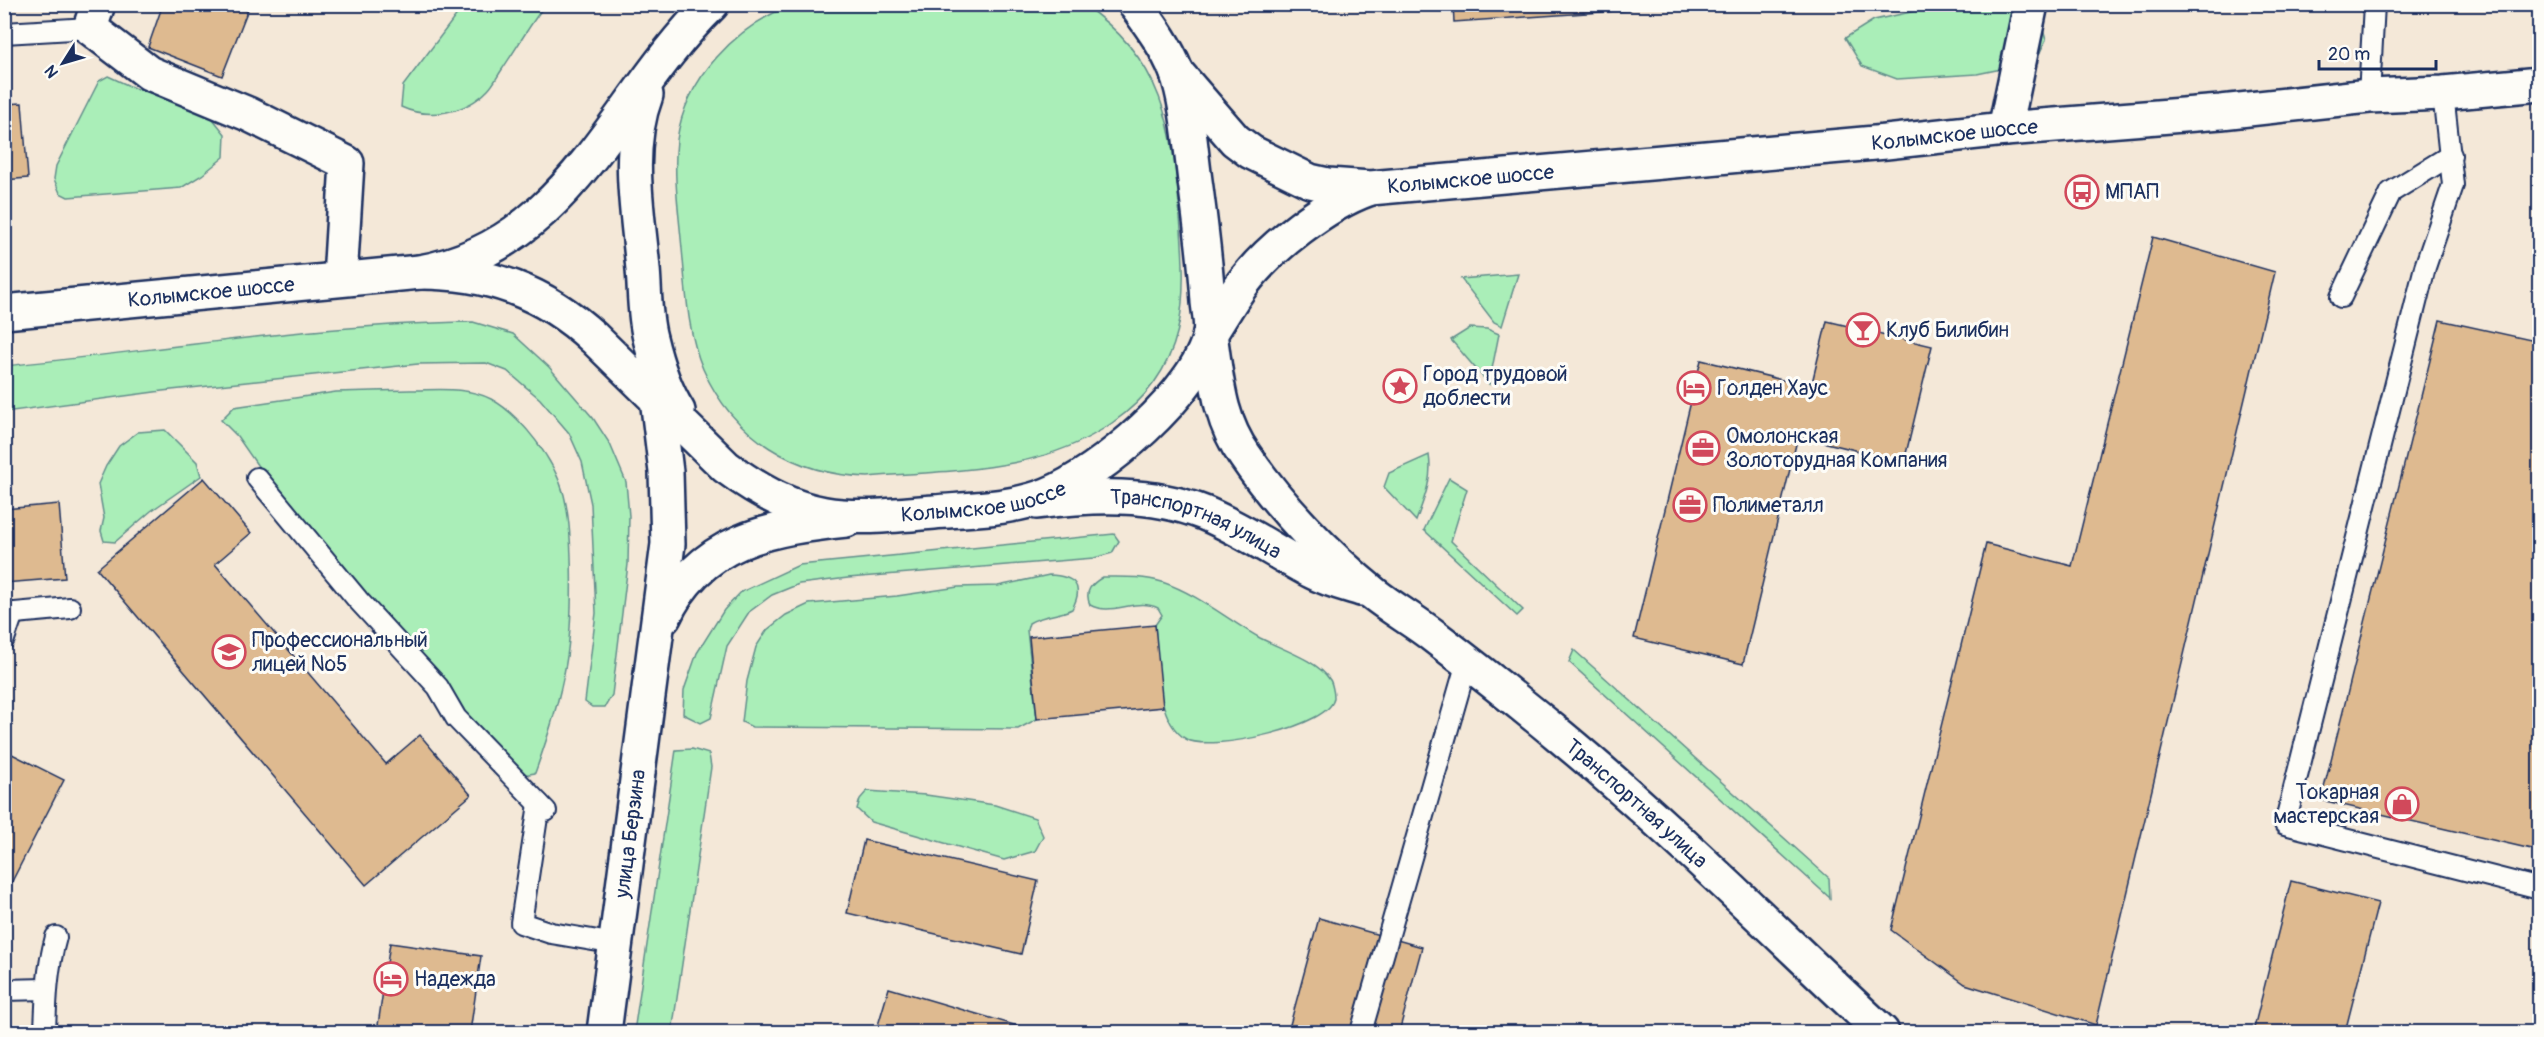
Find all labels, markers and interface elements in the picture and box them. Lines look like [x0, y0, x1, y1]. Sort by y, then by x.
north arrow [33, 33, 93, 93]
scale bar [2319, 33, 2436, 71]
text: 20 m [2328, 43, 2370, 66]
text: N [40, 61, 63, 82]
street label: Колымское шоссе [1870, 113, 2040, 157]
street label: Колымское шоссе [1386, 159, 1556, 200]
bus stop icon: МПАП [2064, 174, 2100, 210]
place label: МПАП [2105, 179, 2159, 206]
street label: Колымское шоссе [127, 271, 296, 314]
bar icon: Клуб Билибин [1845, 312, 1881, 348]
place label: Клуб Билибин [1886, 317, 2009, 344]
place label: Город трудовой доблести [1423, 361, 1568, 412]
place icon: Город трудовой доблести [1382, 368, 1418, 404]
hotel icon: Голден Хаус [1676, 370, 1712, 406]
place label: Голден Хаус [1717, 375, 1828, 402]
place label: Омолонская Золоторудная Компания [1726, 423, 1948, 474]
office icon: Омолонская Золоторудная Компания [1685, 430, 1721, 466]
street label: Колымское шоссе [900, 475, 1072, 529]
street label: Транспортная улица [1110, 484, 1286, 565]
office icon: Полиметалл [1672, 487, 1708, 523]
place label: Полиметалл [1713, 492, 1824, 519]
place label: Профессиональный лицей №5 [252, 627, 428, 678]
school or university icon: Профессиональный лицей №5 [211, 634, 247, 670]
street label: Транспортная улица [1559, 733, 1713, 874]
street label: улица Берзина [609, 768, 652, 901]
place label: Токарная мастерская [2273, 779, 2379, 830]
shop icon: Токарная мастерская [2384, 786, 2420, 822]
hotel icon: Надежда [373, 961, 409, 997]
place label: Надежда [414, 966, 496, 993]

